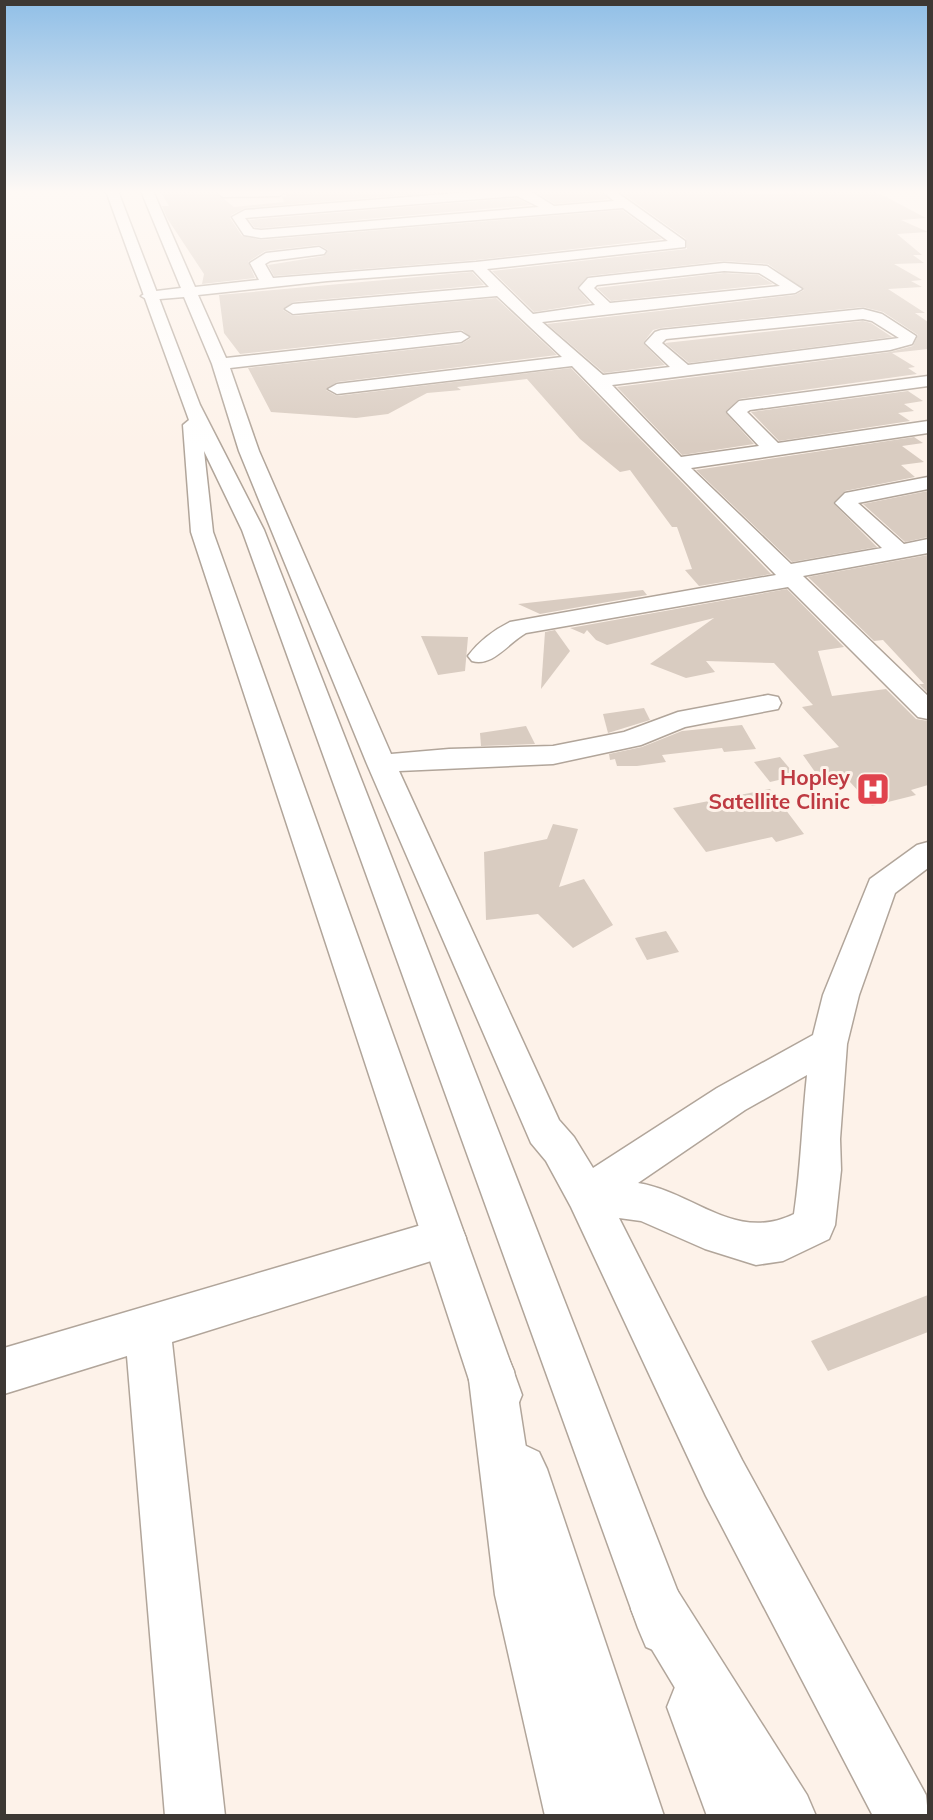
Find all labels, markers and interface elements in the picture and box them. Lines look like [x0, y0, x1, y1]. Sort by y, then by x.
place label: Hopley Satellite Clinic [708, 764, 851, 814]
hospital icon: Hopley Satellite Clinic [855, 771, 891, 807]

